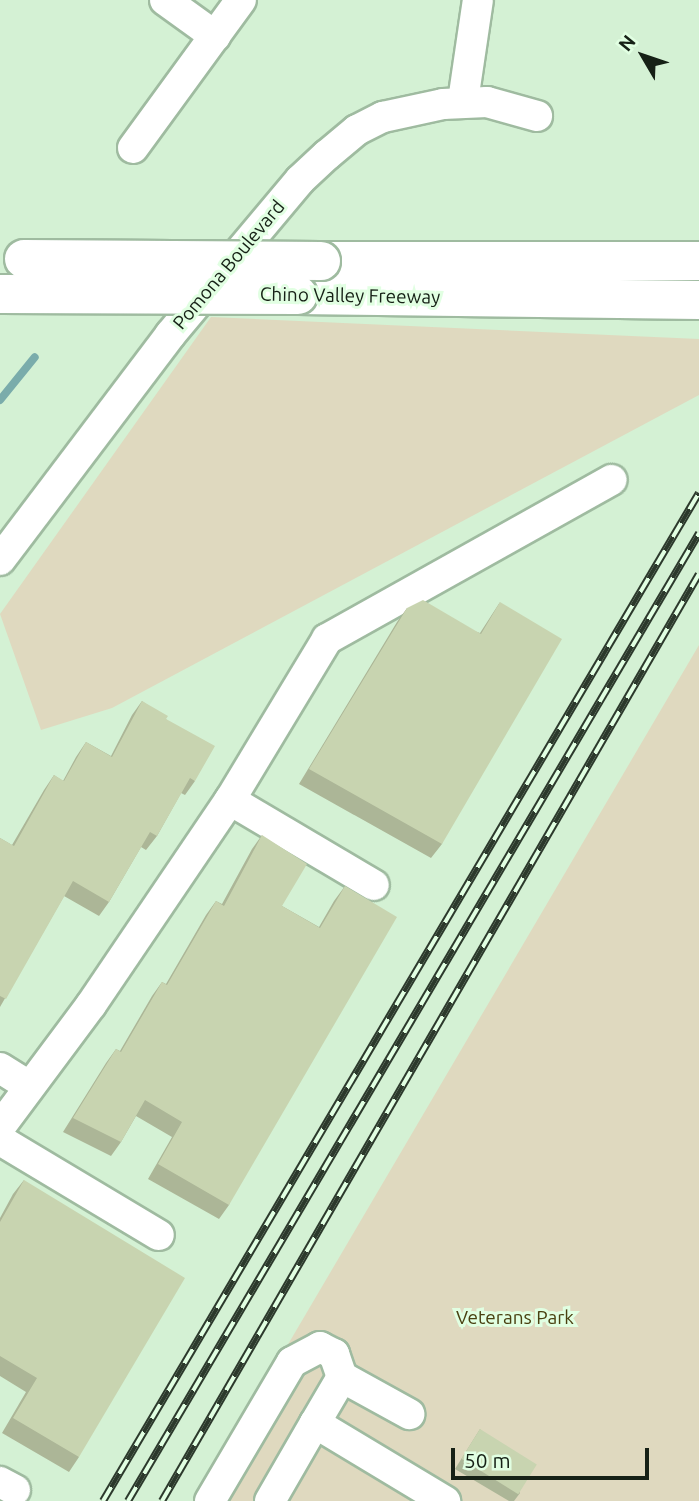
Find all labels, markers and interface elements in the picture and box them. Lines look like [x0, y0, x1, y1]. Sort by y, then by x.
north arrow [608, 21, 678, 91]
text: N [614, 30, 640, 55]
street label: Pomona Boulevard [168, 196, 290, 334]
street label: Chino Valley Freeway [260, 283, 440, 309]
park label: Veterans Park [456, 1307, 574, 1329]
scale bar [454, 1434, 652, 1478]
text: 50 m [464, 1448, 511, 1472]

